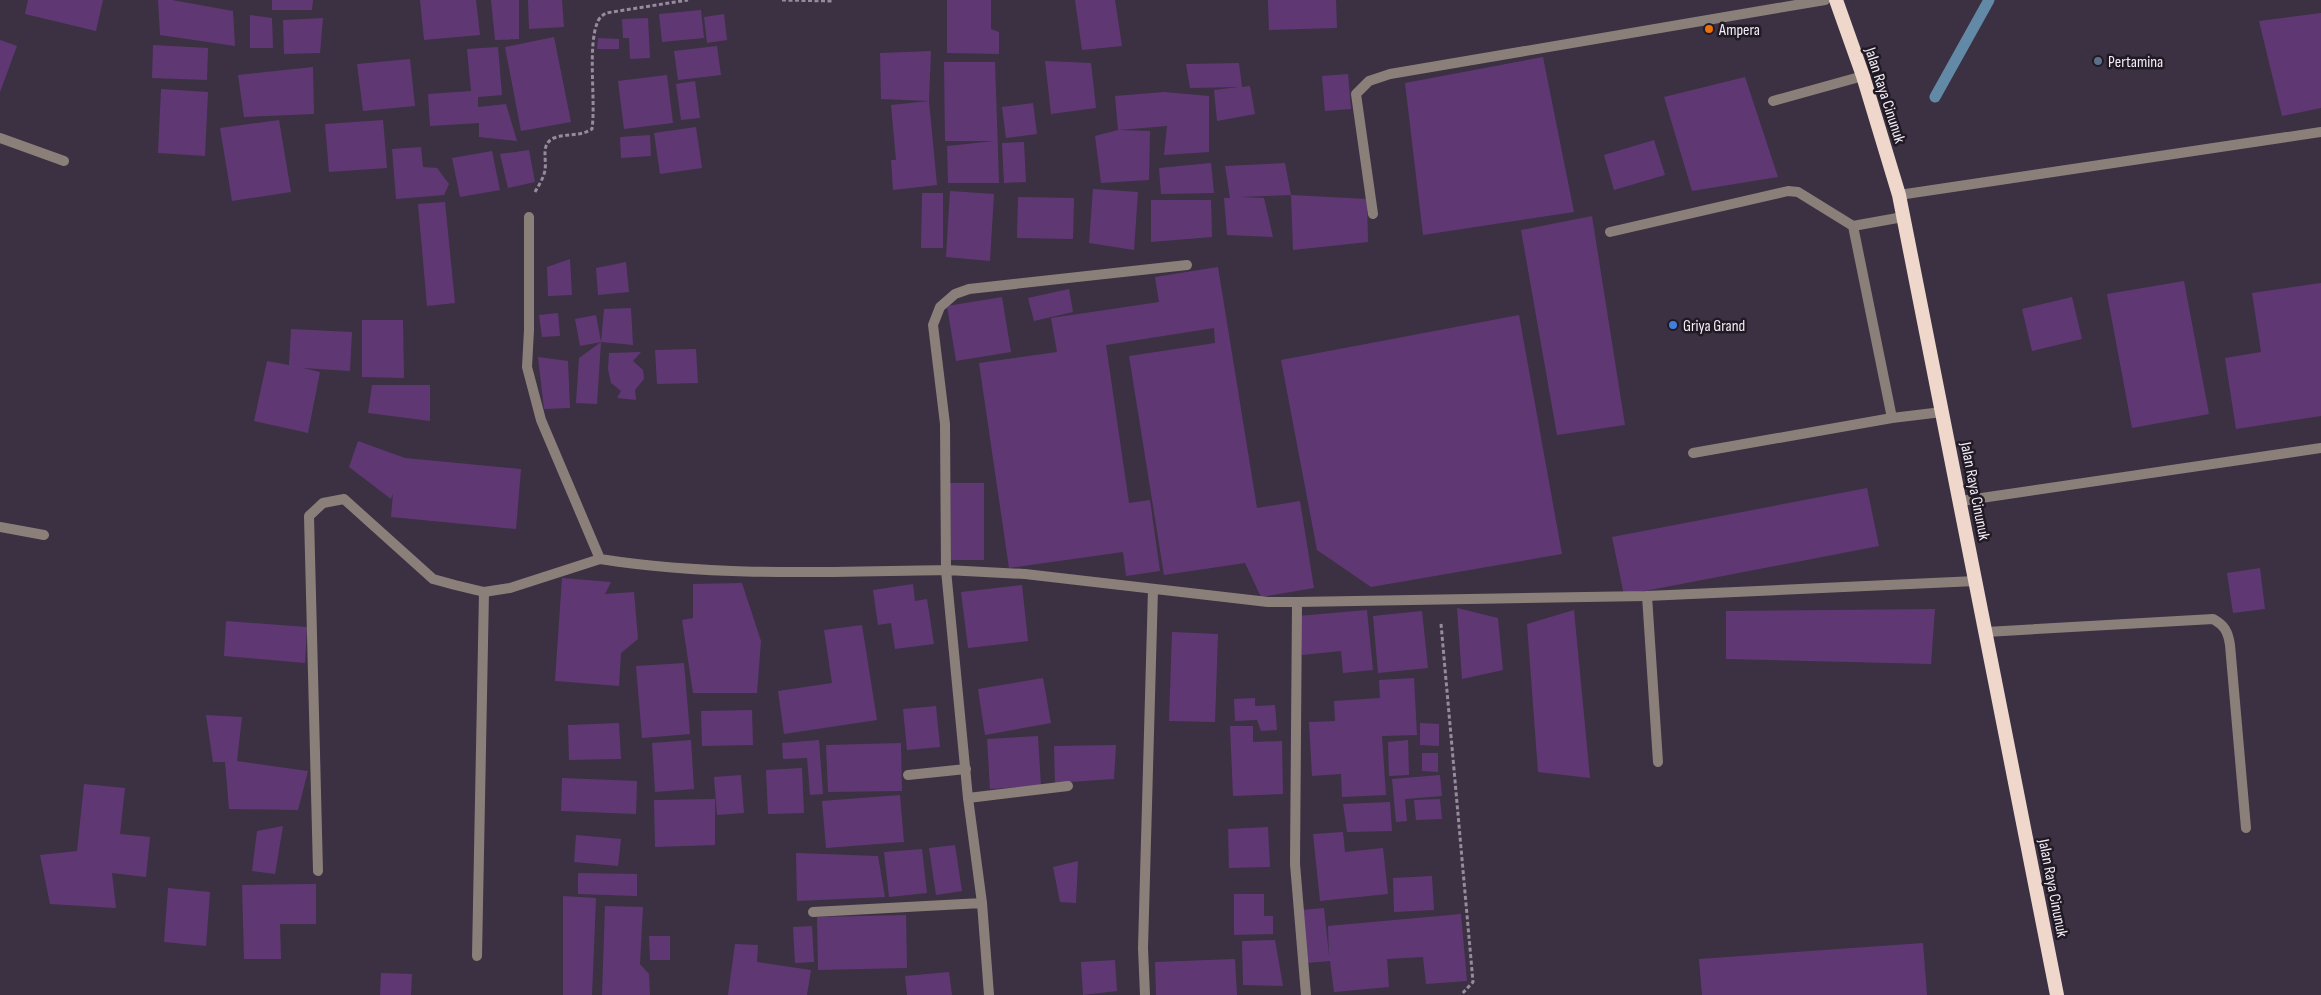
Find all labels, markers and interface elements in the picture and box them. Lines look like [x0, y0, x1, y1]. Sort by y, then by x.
place label: Ampera [1718, 21, 1760, 40]
marker: Ampera [1703, 23, 1715, 35]
street label: Jalan Raya Cinunuk [1860, 44, 1909, 146]
place label: Pertamina [2108, 53, 2163, 72]
marker: Pertamina [2092, 55, 2104, 67]
place label: Griya Grand [1683, 317, 1745, 336]
marker: Griya Grand [1667, 319, 1679, 331]
street label: Jalan Raya Cinunuk [1955, 440, 1993, 542]
street label: Jalan Raya Cinunuk [2033, 837, 2071, 939]

